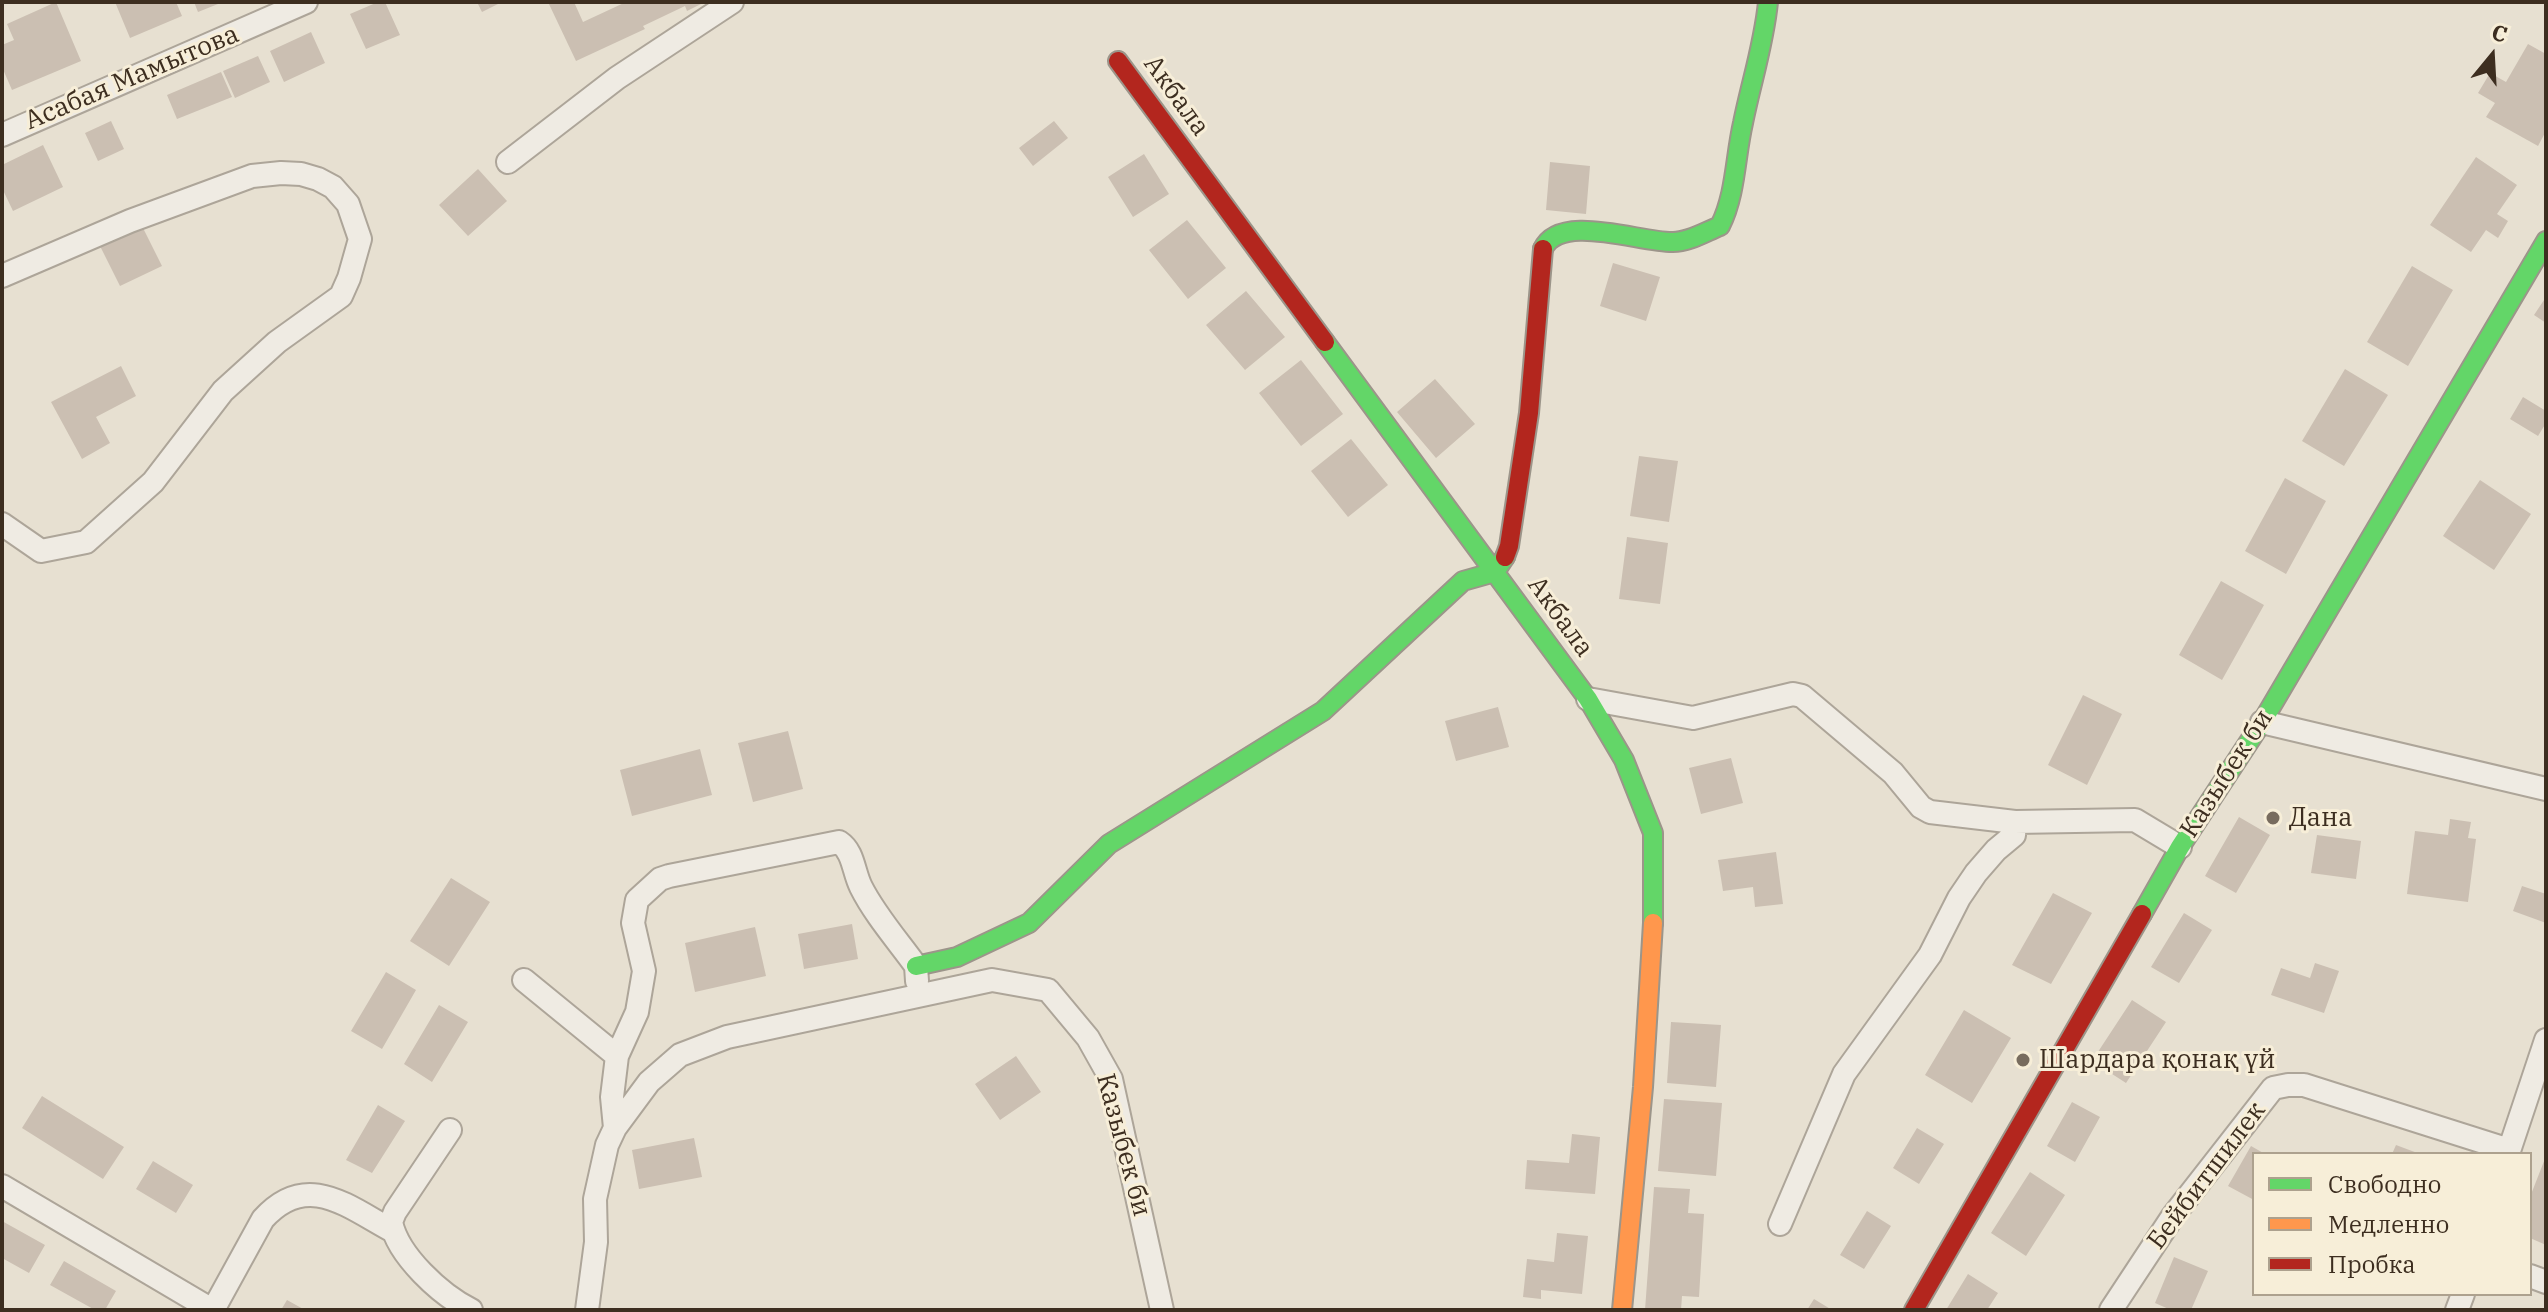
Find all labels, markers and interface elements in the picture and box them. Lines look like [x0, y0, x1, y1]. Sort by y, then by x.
north arrow [2452, 16, 2532, 96]
text: С [2488, 17, 2511, 49]
street label: Асабая Мамытова [20, 19, 244, 137]
street label: Акбала [1136, 50, 1216, 142]
street label: Акбала [1520, 571, 1600, 663]
street label: Казыбек би [2174, 704, 2280, 844]
place label: Дана [2289, 802, 2352, 834]
marker: Дана [2264, 809, 2282, 827]
place label: Шардара қонақ үй [2039, 1044, 2275, 1076]
marker: Шардара қонақ үй [2014, 1051, 2032, 1069]
street label: Казыбек би [1089, 1070, 1157, 1220]
street label: Бейбитшилек [2141, 1096, 2273, 1256]
legend [2252, 1152, 2532, 1296]
text: Свободно [2328, 1168, 2441, 1200]
text: Медленно [2328, 1208, 2449, 1240]
text: Пробка [2328, 1248, 2416, 1280]

